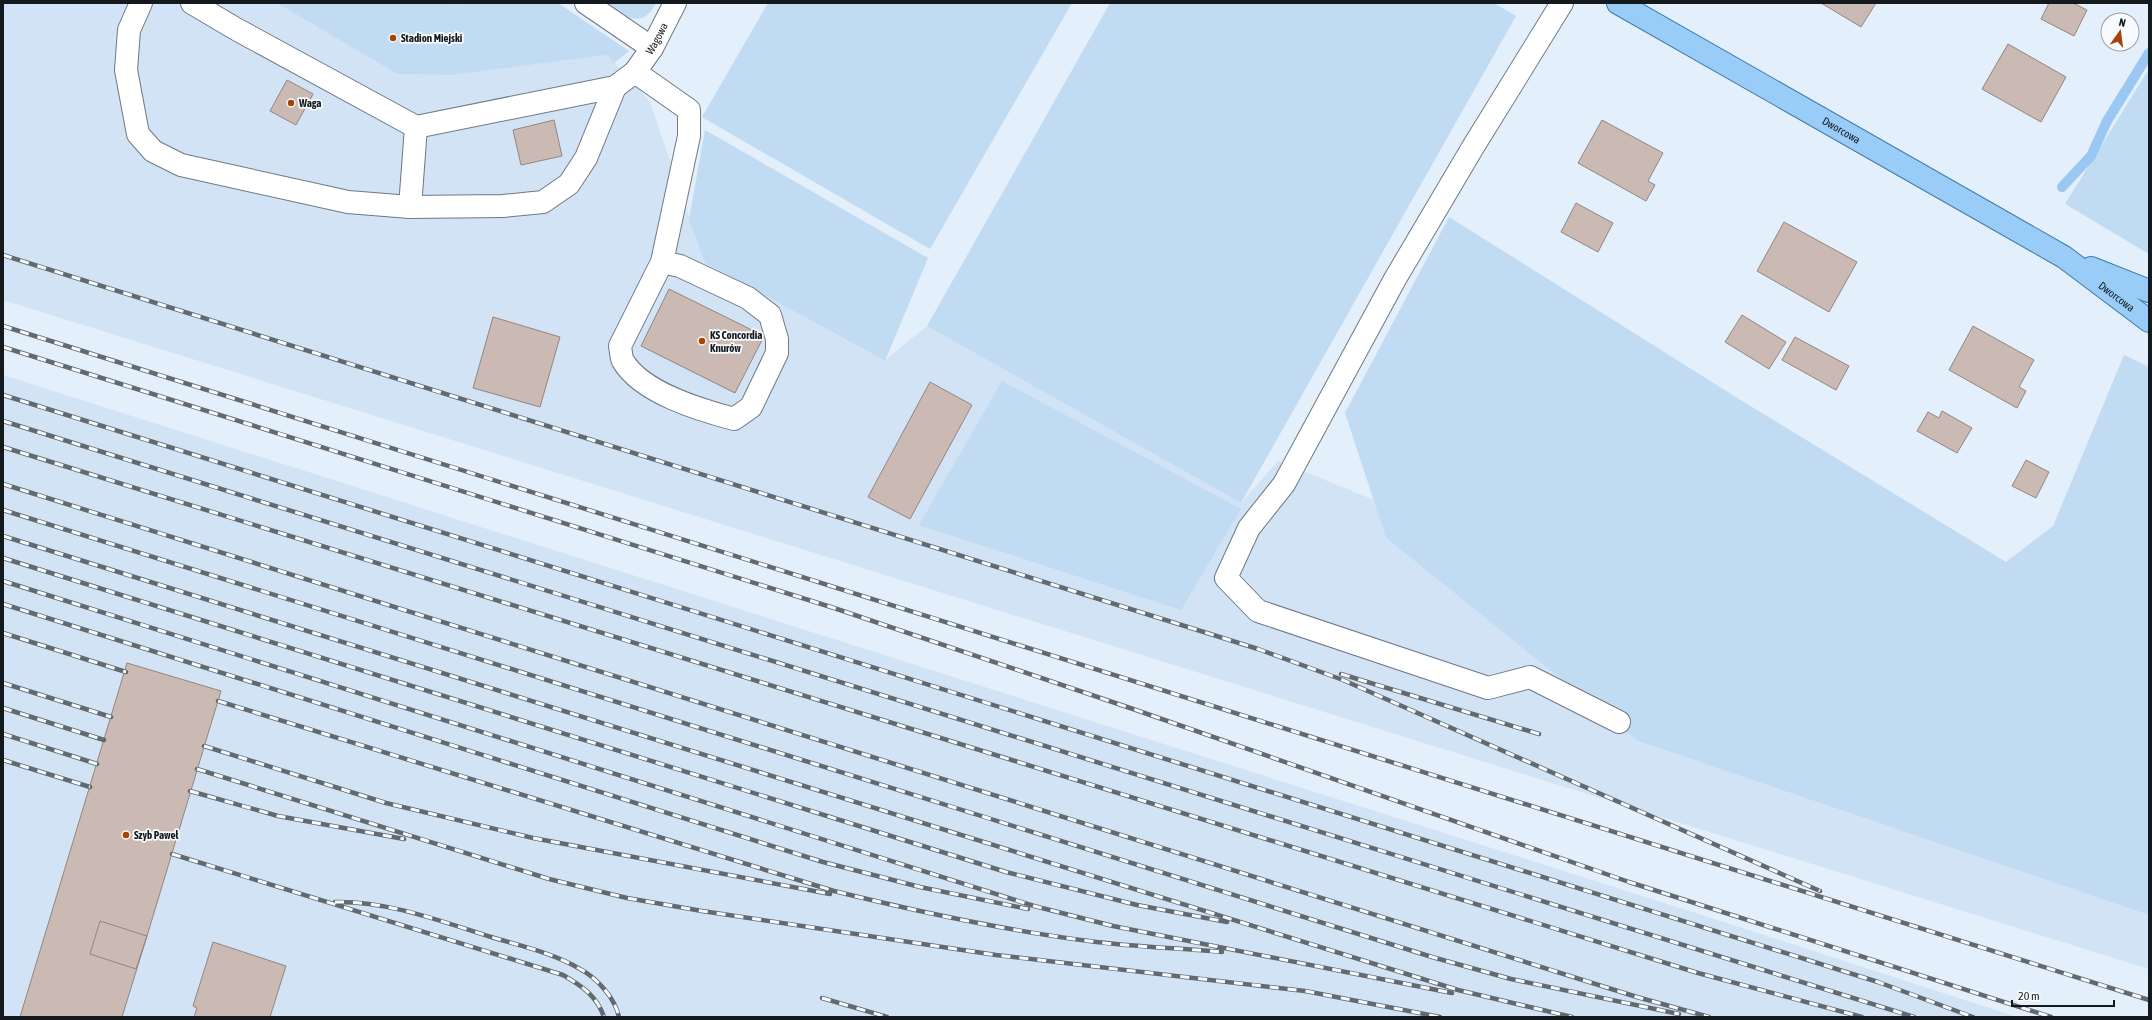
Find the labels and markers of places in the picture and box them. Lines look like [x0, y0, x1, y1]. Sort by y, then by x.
place label: Stadion Miejski [401, 32, 463, 44]
marker: Stadion Miejski [388, 33, 398, 43]
place label: Waga [298, 97, 321, 109]
marker: Waga [286, 98, 296, 108]
place label: KS Concordia Knurów [710, 329, 762, 354]
marker: KS Concordia Knurów [697, 336, 707, 346]
place label: Szyb Paweł [134, 829, 180, 841]
marker: Szyb Paweł [121, 830, 131, 840]

